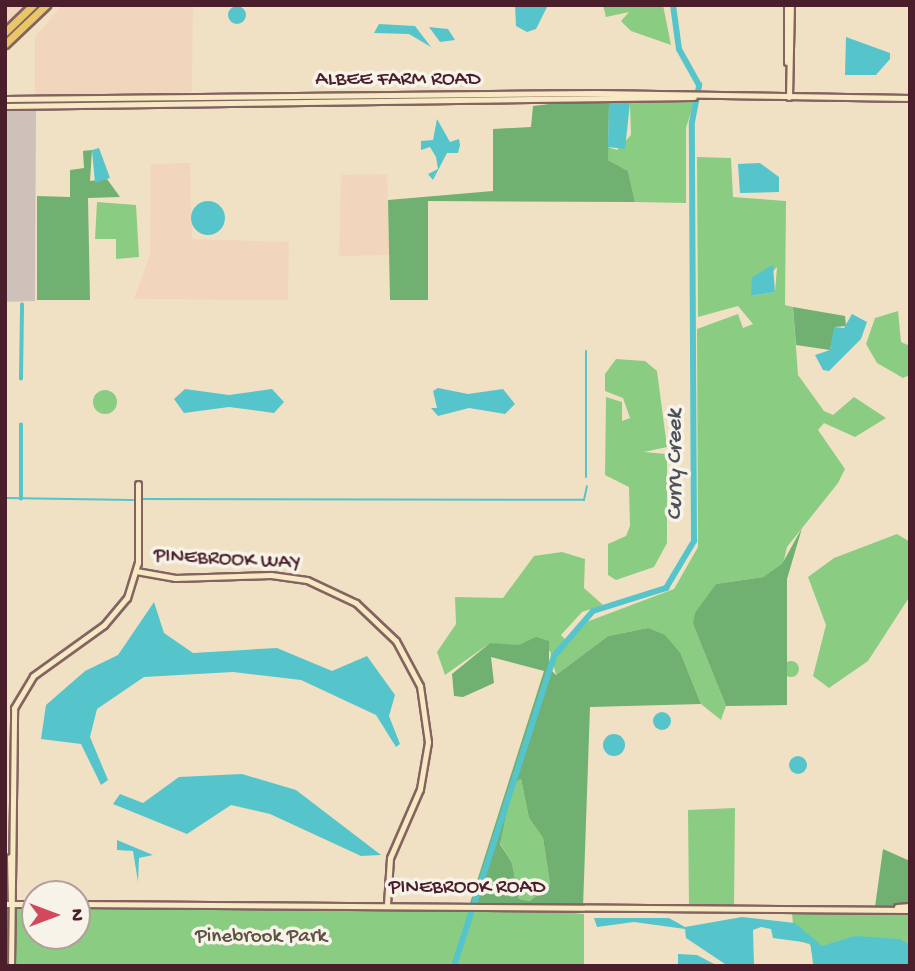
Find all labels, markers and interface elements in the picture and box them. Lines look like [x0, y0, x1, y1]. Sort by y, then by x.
street label: ALBEE FARM ROAD [315, 68, 481, 94]
water label: Curry Creek [662, 410, 690, 520]
street label: PINEBROOK WAY [153, 545, 301, 577]
street label: PINEBROOK ROAD [389, 876, 545, 902]
north arrow [21, 880, 91, 950]
text: N [64, 909, 87, 921]
park label: Pinebrook Park [195, 925, 327, 951]

